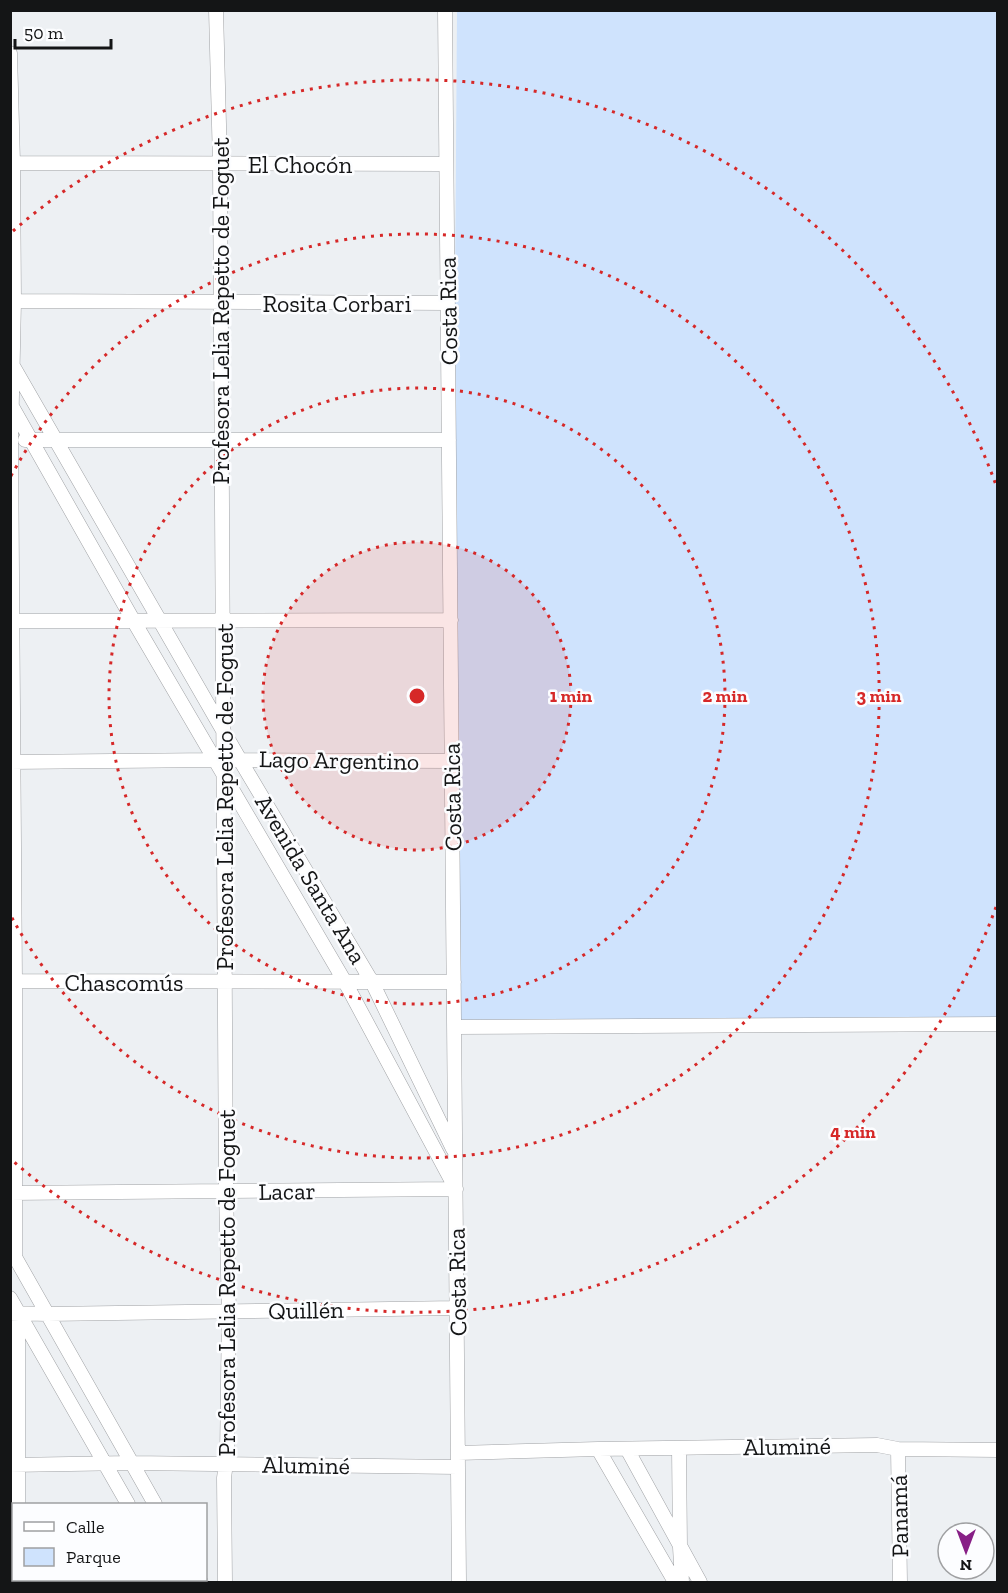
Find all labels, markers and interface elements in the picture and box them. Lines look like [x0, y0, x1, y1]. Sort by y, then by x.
scale bar [15, 12, 111, 50]
text: 50 m [24, 22, 64, 44]
street label: Profesora Lelia Repetto de Foguet [206, 137, 235, 485]
street label: El Chocón [248, 150, 352, 179]
street label: Costa Rica [433, 256, 463, 365]
street label: Rosita Corbari [262, 289, 412, 318]
street label: Profesora Lelia Repetto de Foguet [210, 623, 239, 971]
text: 1 min [550, 685, 593, 707]
text: 2 min [703, 685, 748, 707]
text: 3 min [857, 685, 902, 707]
centre of rings [407, 686, 427, 706]
street label: Costa Rica [437, 742, 467, 851]
street label: Lago Argentino [259, 744, 419, 776]
street label: Avenida Santa Ana [249, 789, 373, 969]
street label: Chascomús [64, 968, 184, 997]
street label: Profesora Lelia Repetto de Foguet [212, 1109, 241, 1457]
text: 4 min [830, 1121, 876, 1143]
street label: Lacar [258, 1176, 316, 1206]
street label: Costa Rica [442, 1227, 472, 1336]
street label: Quillén [268, 1295, 344, 1325]
street label: Aluminé [743, 1431, 831, 1461]
street label: Aluminé [262, 1450, 350, 1480]
street label: Panamá [884, 1474, 914, 1558]
legend [12, 1503, 207, 1581]
text: Calle [66, 1516, 104, 1538]
north arrow [936, 1521, 996, 1581]
text: Parque [66, 1546, 121, 1568]
text: N [960, 1556, 972, 1575]

